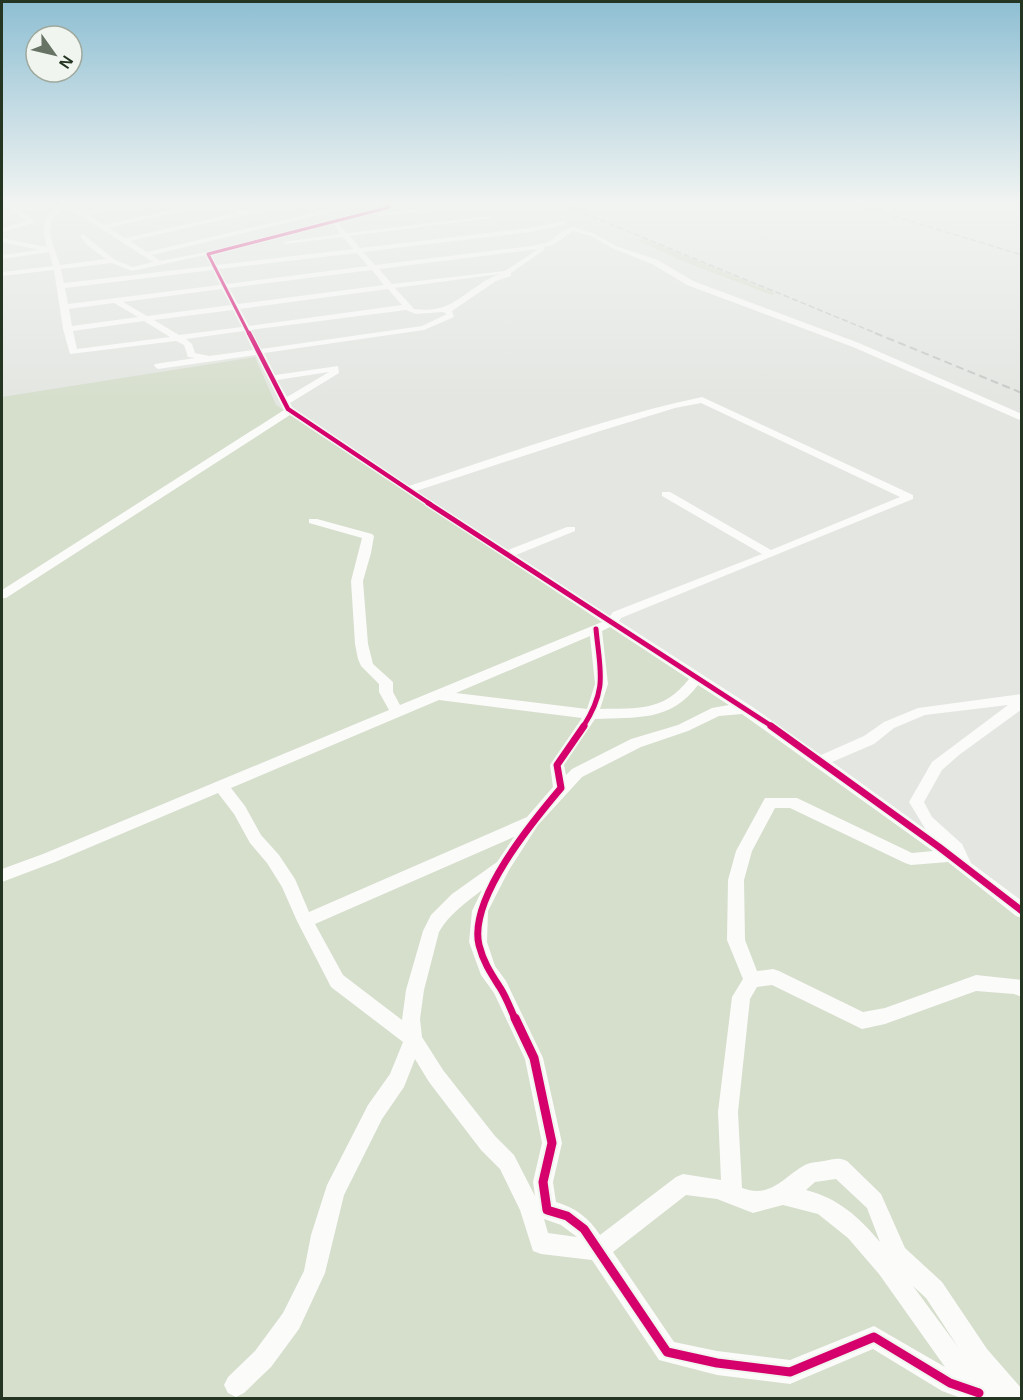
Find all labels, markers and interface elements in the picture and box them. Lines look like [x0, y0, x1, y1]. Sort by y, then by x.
north arrow [24, 24, 84, 84]
text: N [56, 53, 76, 72]

